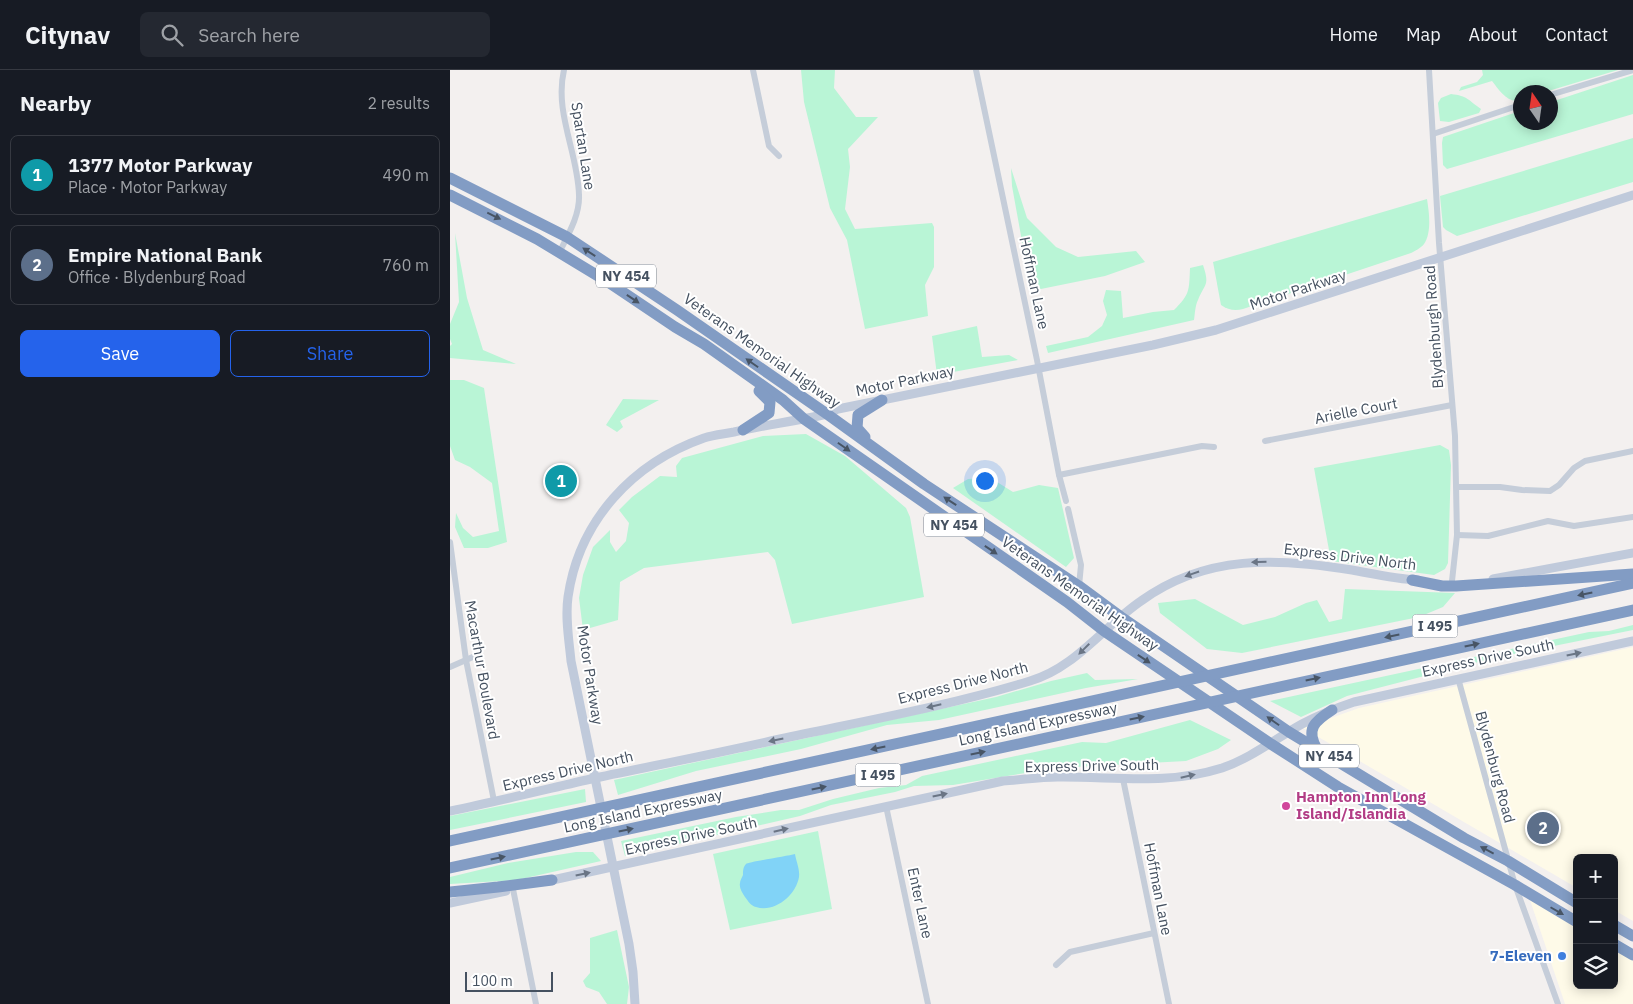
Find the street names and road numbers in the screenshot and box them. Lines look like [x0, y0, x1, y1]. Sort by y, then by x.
street label: Spartan Lane [567, 101, 600, 191]
street label: Hoffman Lane [1015, 235, 1054, 331]
road number: NY 454 [596, 265, 656, 288]
street label: Motor Parkway [1247, 265, 1349, 314]
street label: Blydenburgh Road [1420, 265, 1447, 389]
street label: Veterans Memorial Highway [680, 289, 845, 412]
street label: Motor Parkway [854, 361, 956, 400]
street label: Arielle Court [1313, 393, 1399, 428]
road number: NY 454 [924, 514, 984, 536]
street label: Veterans Memorial Highway [998, 532, 1163, 655]
street label: Express Drive North [1283, 539, 1417, 574]
street label: Macarthur Boulevard [461, 599, 504, 741]
road number: I 495 [1412, 614, 1458, 638]
street label: Motor Parkway [573, 624, 608, 726]
street label: Express Drive South [1420, 634, 1556, 681]
street label: Express Drive North [896, 657, 1030, 708]
street label: Long Island Expressway [957, 697, 1120, 750]
street label: Blydenburg Road [1471, 709, 1520, 825]
road number: NY 454 [1299, 744, 1359, 768]
street label: Express Drive North [501, 746, 635, 795]
street label: Express Drive South [1025, 755, 1159, 776]
road number: I 495 [856, 764, 900, 786]
street label: Long Island Expressway [562, 784, 725, 837]
street label: Express Drive South [623, 812, 759, 859]
street label: Hoffman Lane [1140, 841, 1177, 937]
street label: Enter Lane [904, 866, 937, 940]

